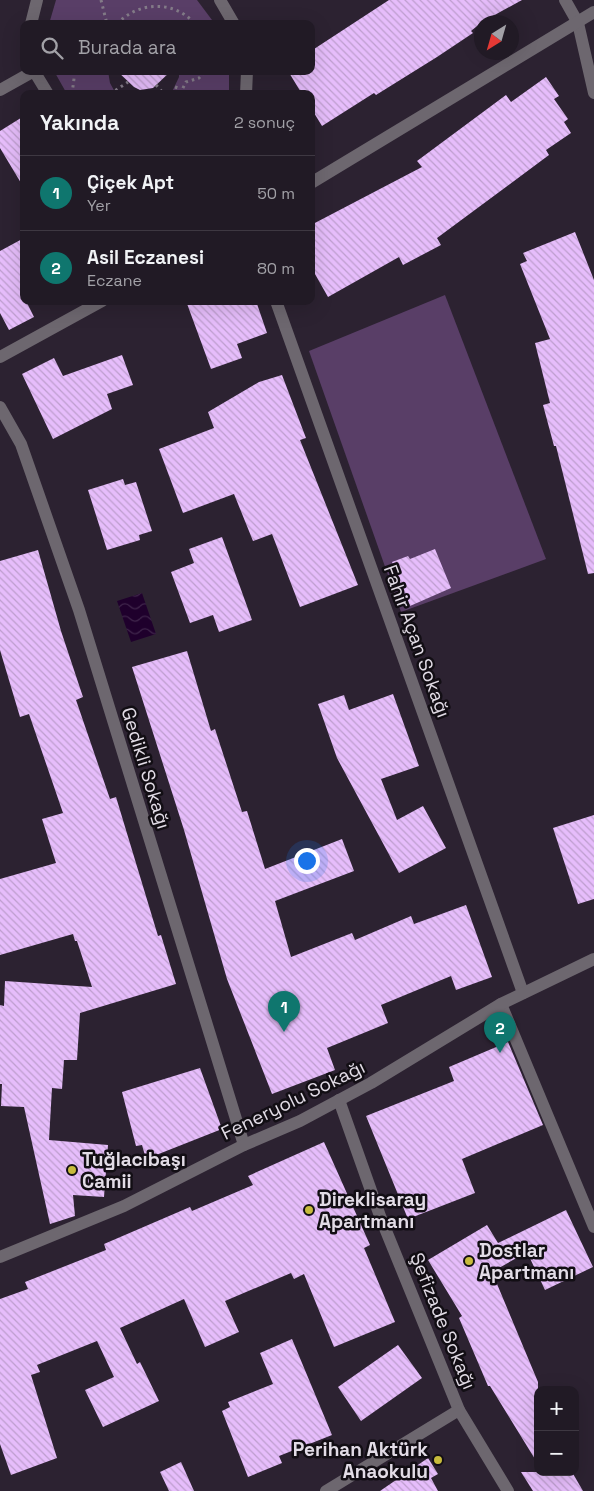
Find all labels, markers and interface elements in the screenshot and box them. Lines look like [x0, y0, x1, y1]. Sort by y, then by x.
north arrow [474, 15, 519, 60]
search box [20, 20, 315, 75]
icon: search [38, 34, 66, 62]
text: Burada ara [78, 35, 176, 60]
text: Yakında [40, 109, 119, 136]
text: 2 sonuç [234, 112, 295, 133]
text: Çiçek Apt [87, 170, 174, 195]
text: 1 [52, 183, 60, 204]
text: 50 m [257, 183, 295, 204]
text: Yer [87, 195, 111, 216]
text: Asil Eczanesi [87, 245, 204, 270]
text: 2 [51, 258, 61, 279]
text: 80 m [257, 258, 295, 279]
text: Eczane [87, 270, 142, 291]
street label: Fahir Açan Sokağı [378, 561, 456, 721]
street label: Gedikli Sokağı [116, 704, 176, 832]
your location [294, 848, 320, 874]
pin: 1 [268, 991, 300, 1032]
pin: 2 [484, 1012, 516, 1053]
street label: Feneryolu Sokağı [217, 1054, 369, 1146]
place label: Tuğlacıbaşı Camii [82, 1147, 186, 1194]
marker: Tuğlacıbaşı Camii [66, 1164, 78, 1176]
place label: Direklisaray Apartmanı [319, 1187, 426, 1234]
marker: Direklisaray Apartmanı [303, 1204, 315, 1216]
place label: Dostlar Apartmanı [479, 1238, 574, 1285]
street label: Şefizade Sokağı [404, 1249, 482, 1393]
marker: Dostlar Apartmanı [463, 1255, 475, 1267]
map controls [534, 1386, 579, 1476]
button: + [534, 1386, 579, 1431]
button: − [534, 1431, 579, 1476]
place label: Perihan Aktürk Anaokulu [293, 1437, 428, 1484]
marker: Perihan Aktürk Anaokulu [432, 1454, 444, 1466]

